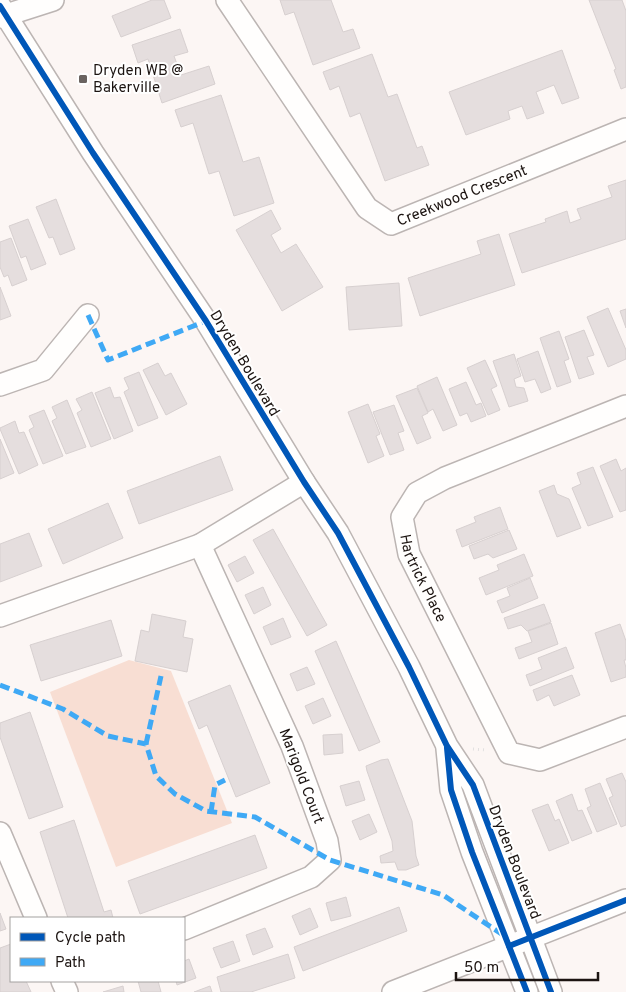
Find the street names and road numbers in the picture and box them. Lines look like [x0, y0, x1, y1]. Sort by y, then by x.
street label: Creekwood Crescent [394, 162, 530, 232]
street label: Dryden Boulevard [205, 307, 283, 420]
street label: Hartrick Place [394, 533, 450, 626]
street label: Marigold Court [274, 726, 327, 827]
street label: Dryden Boulevard [483, 803, 544, 922]

